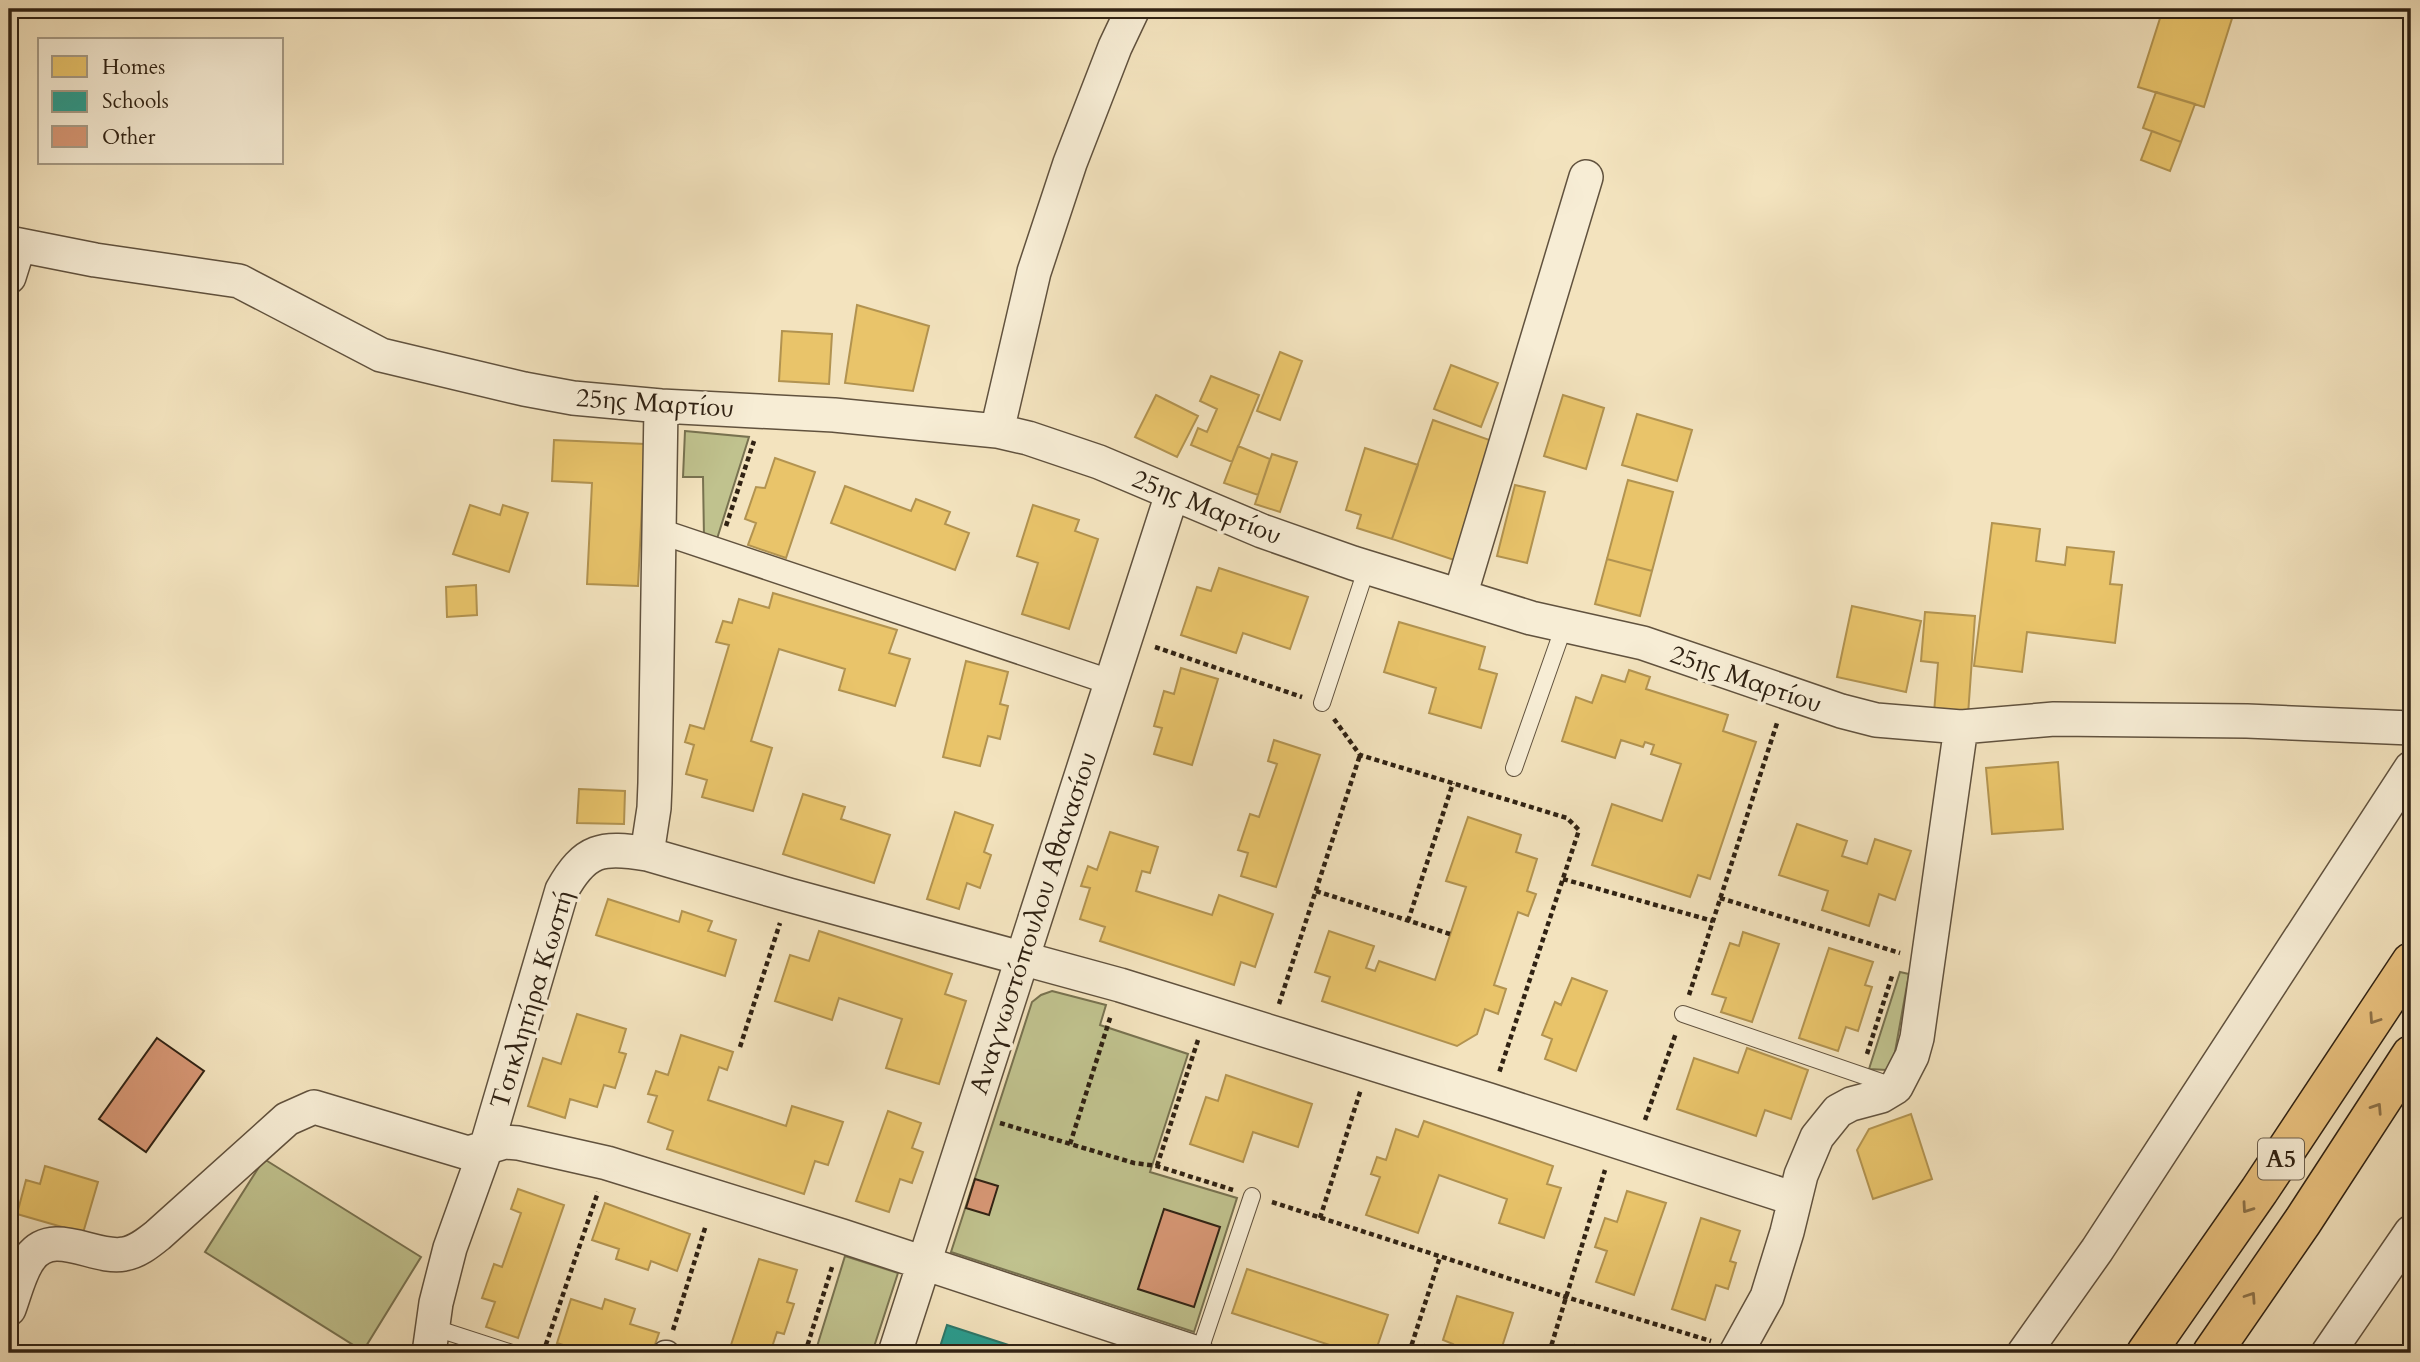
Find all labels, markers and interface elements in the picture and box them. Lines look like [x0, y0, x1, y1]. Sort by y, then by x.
legend [38, 38, 284, 164]
text: Homes [102, 53, 165, 82]
text: Schools [102, 87, 169, 116]
text: Other [102, 123, 156, 152]
street label: 25ης Μαρτίου [575, 380, 735, 426]
street label: 25ης Μαρτίου [1127, 461, 1287, 553]
street label: 25ης Μαρτίου [1665, 637, 1827, 721]
street label: Αναγνωστόπουλου Αθανασίου [961, 747, 1105, 1099]
street label: Τσικλητήρα Κωστή [482, 885, 582, 1113]
one-way arrow [2369, 1011, 2382, 1024]
one-way arrow [2369, 1102, 2382, 1115]
road number: Α5 [2258, 1139, 2304, 1180]
one-way arrow [2243, 1200, 2255, 1213]
one-way arrow [2243, 1292, 2255, 1305]

